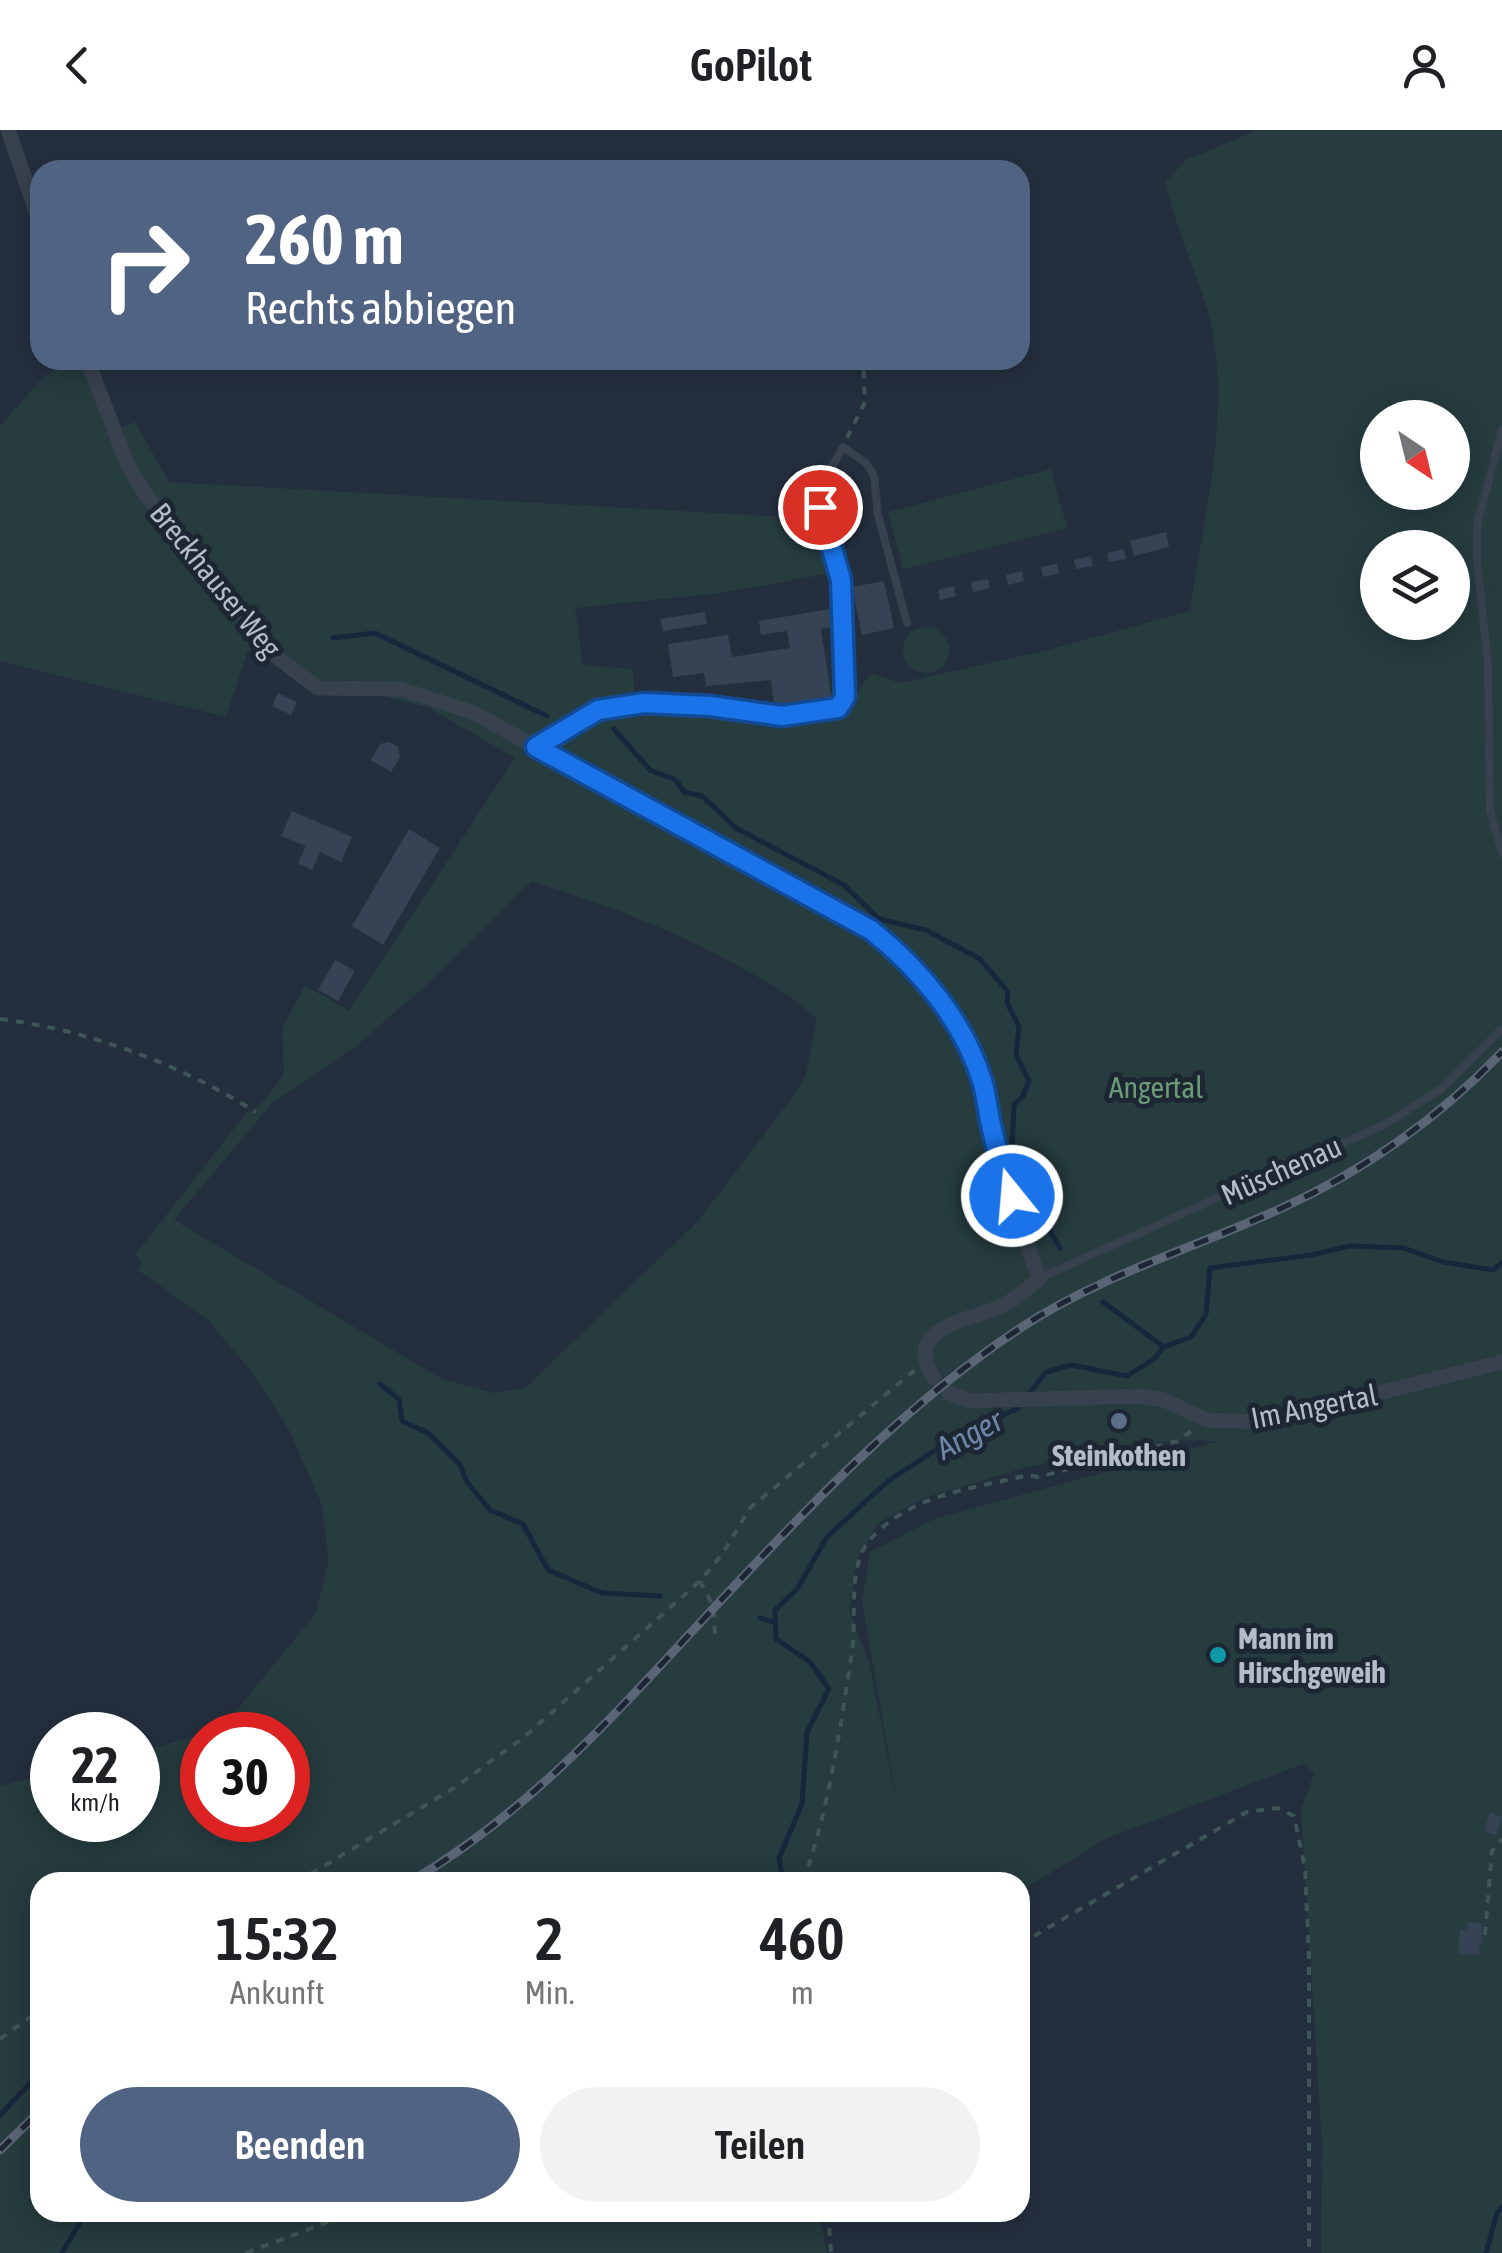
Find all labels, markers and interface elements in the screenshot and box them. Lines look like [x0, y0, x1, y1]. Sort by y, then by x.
icon: back [50, 38, 105, 93]
icon: person [1397, 38, 1452, 93]
text: GoPilot [690, 39, 812, 91]
text: 260 m [245, 199, 404, 279]
icon: right [80, 200, 210, 330]
text: Rechts abbiegen [245, 282, 516, 334]
north arrow [1360, 400, 1470, 510]
map controls [1360, 400, 1470, 640]
pin [778, 465, 863, 550]
icon: arrive [793, 480, 848, 535]
street label: Breckhauser Weg [144, 496, 289, 664]
button: layers [1360, 530, 1470, 640]
park label: Angertal [1109, 1070, 1203, 1104]
street label: Müschenau [1216, 1129, 1346, 1211]
position arrow [960, 1144, 1064, 1248]
street label: Im Angertal [1248, 1377, 1380, 1435]
water label: Anger [929, 1401, 1010, 1467]
marker: Steinkothen [1108, 1410, 1130, 1432]
place label: Steinkothen [1052, 1438, 1186, 1472]
place label: Mann im Hirschgeweih [1238, 1621, 1386, 1689]
marker: Mann im Hirschgeweih [1207, 1644, 1229, 1666]
speed limit sign: 30 [180, 1712, 310, 1842]
text: 22 [71, 1736, 118, 1794]
text: km/h [70, 1788, 120, 1816]
text: 15:32 [215, 1904, 339, 1973]
text: 2 [535, 1904, 564, 1973]
text: 460 [760, 1904, 845, 1973]
text: Ankunft [230, 1974, 324, 2011]
text: Min. [524, 1974, 574, 2011]
text: m [791, 1974, 814, 2011]
button: Beenden [80, 2087, 520, 2202]
button: Teilen [540, 2087, 980, 2202]

